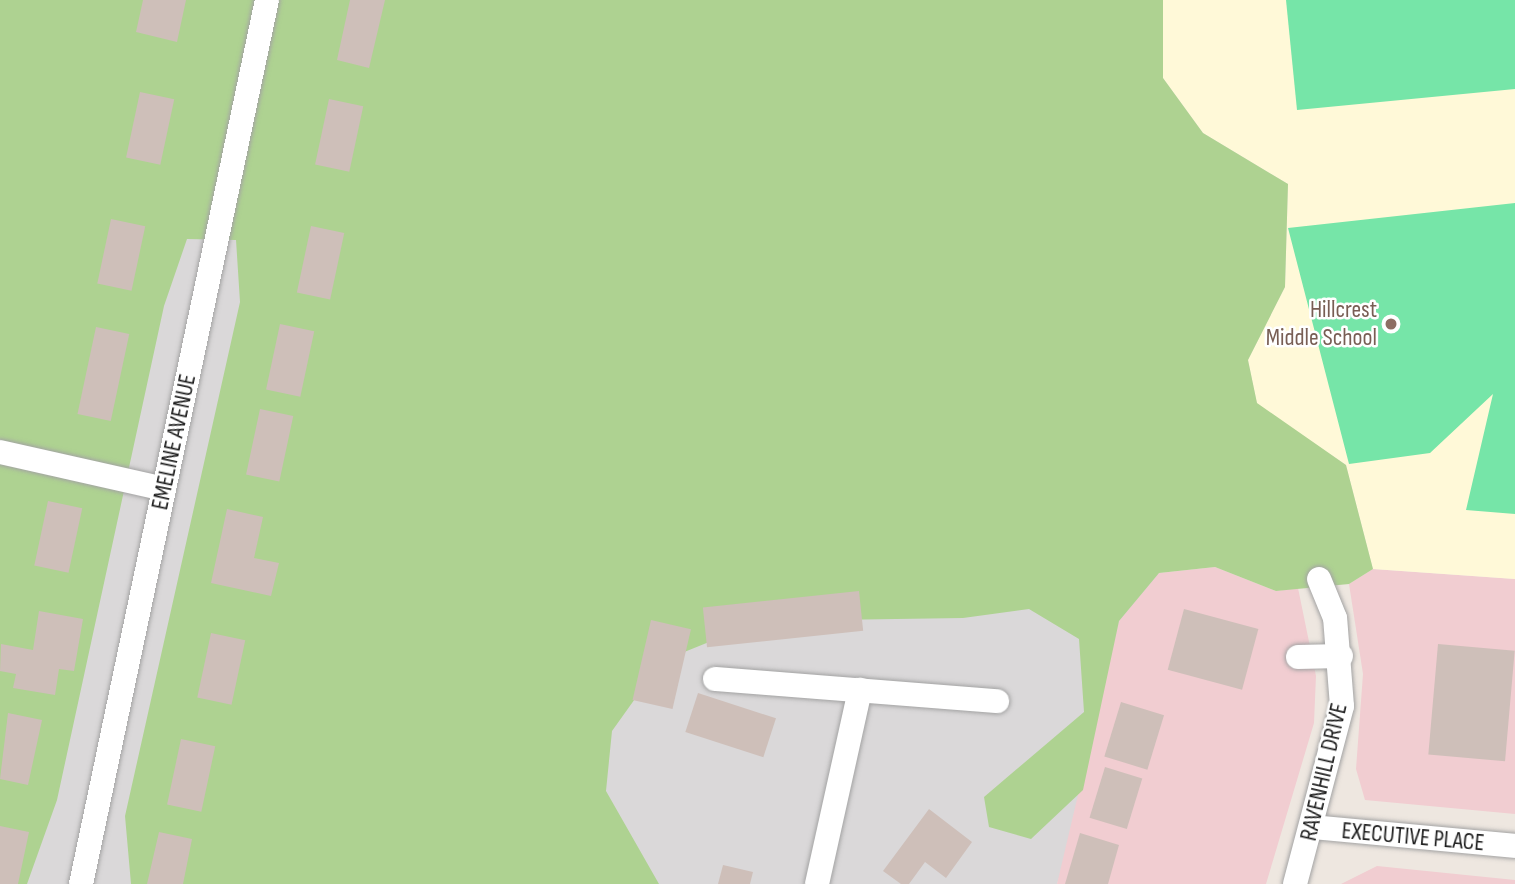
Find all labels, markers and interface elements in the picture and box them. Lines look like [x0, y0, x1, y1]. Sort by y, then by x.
place label: Hillcrest Middle School [1266, 296, 1377, 352]
marker: Hillcrest Middle School [1383, 316, 1399, 332]
street label: EMELINE AVENUE [146, 372, 202, 512]
street label: RAVENHILL DRIVE [1294, 700, 1354, 844]
street label: EXECUTIVE PLACE [1340, 816, 1486, 858]

